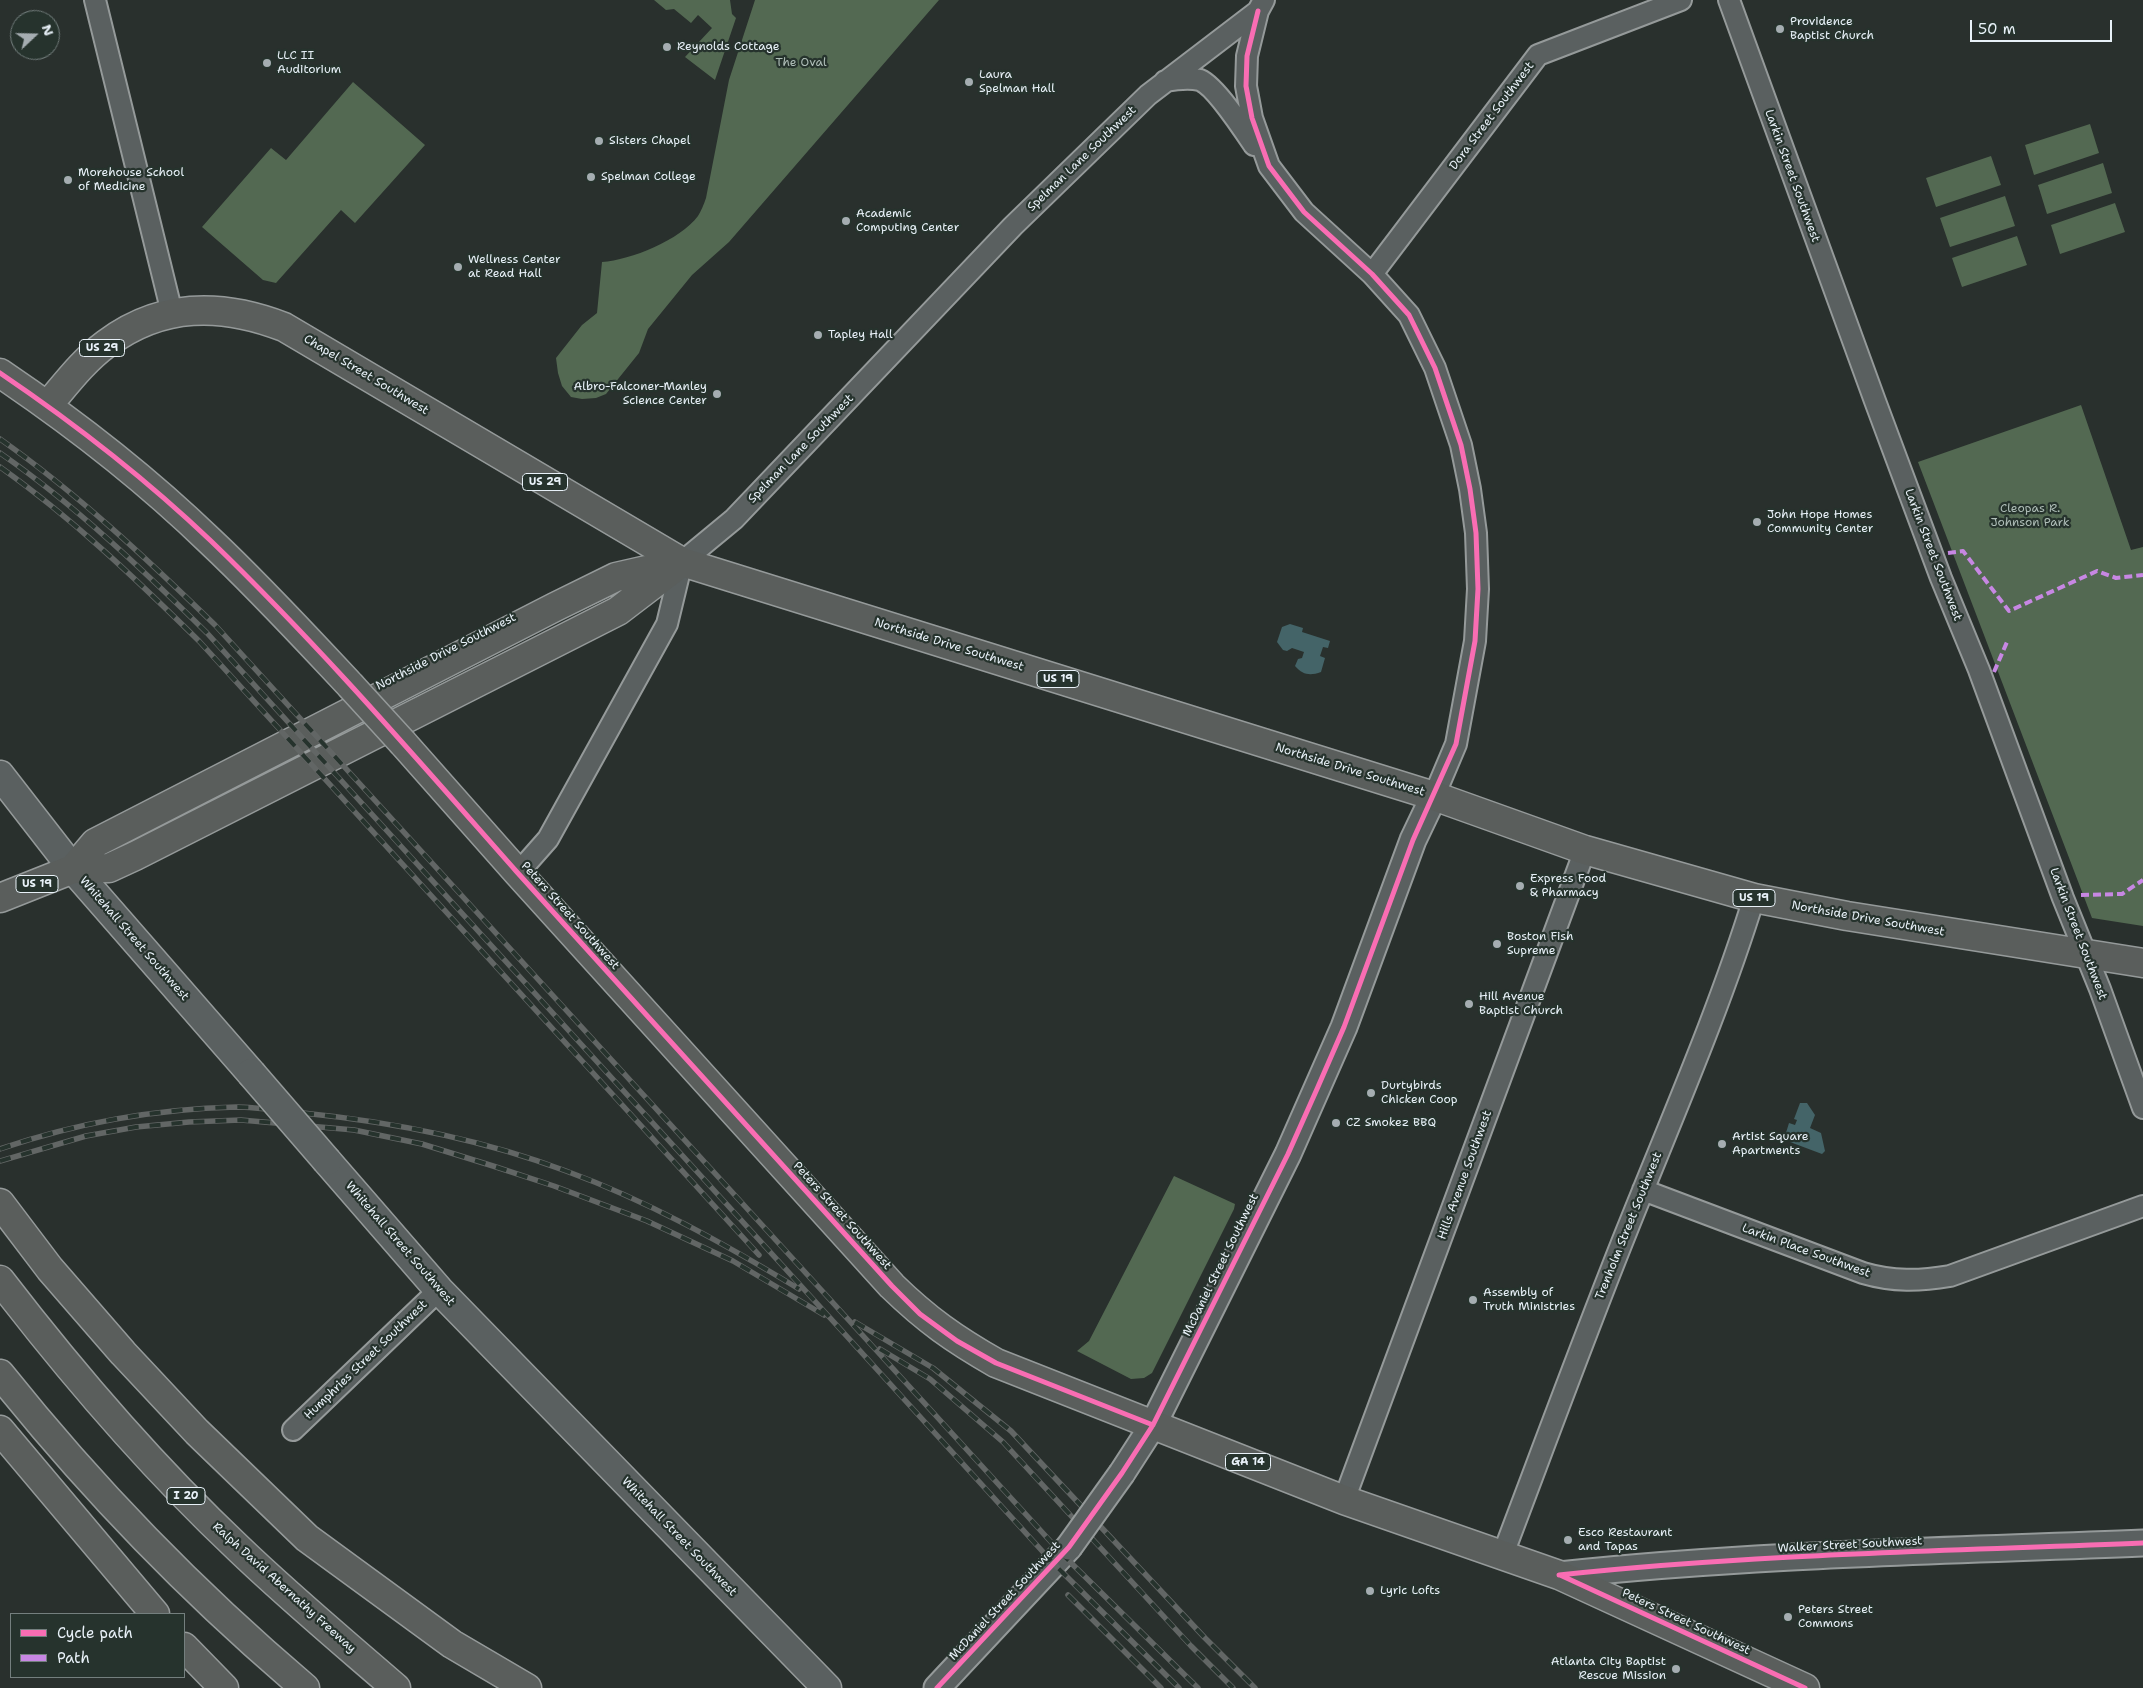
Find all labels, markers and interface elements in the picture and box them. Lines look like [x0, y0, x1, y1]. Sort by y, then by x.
north arrow [10, 10, 60, 60]
scale bar [1973, 10, 2116, 42]
place label: Providence Baptist Church [1790, 15, 1874, 43]
text: 50 m [1978, 19, 2016, 39]
text: N [38, 22, 58, 38]
marker: Providence Baptist Church [1774, 23, 1786, 35]
place label: Reynolds Cottage [677, 40, 780, 54]
marker: Reynolds Cottage [661, 41, 673, 53]
place label: LLC II Auditorium [277, 49, 341, 77]
park label: The Oval [775, 56, 827, 70]
marker: LLC II Auditorium [261, 57, 273, 69]
street label: Dora Street Southwest [1447, 59, 1537, 173]
place label: Laura Spelman Hall [979, 68, 1055, 96]
marker: Laura Spelman Hall [963, 76, 975, 88]
street label: Spelman Lane Southwest [1025, 103, 1139, 215]
street label: Larkin Street Southwest [1761, 108, 1823, 244]
place label: Sisters Chapel [609, 134, 690, 148]
marker: Sisters Chapel [593, 135, 605, 147]
place label: Morehouse School of Medicine [78, 166, 184, 194]
place label: Spelman College [601, 170, 696, 184]
marker: Spelman College [585, 171, 597, 183]
marker: Morehouse School of Medicine [62, 174, 74, 186]
place label: Academic Computing Center [856, 207, 959, 235]
marker: Academic Computing Center [840, 215, 852, 227]
place label: Wellness Center at Read Hall [468, 253, 561, 281]
marker: Wellness Center at Read Hall [452, 261, 464, 273]
place label: Tapley Hall [828, 328, 893, 342]
marker: Tapley Hall [812, 329, 824, 341]
street label: Chapel Street Southwest [301, 332, 431, 418]
road number: US 29 [80, 339, 124, 356]
place label: Albro-Falconer-Manley Science Center [574, 380, 707, 408]
marker: Albro-Falconer-Manley Science Center [711, 388, 723, 400]
street label: Spelman Lane Southwest [745, 392, 857, 506]
road number: US 29 [522, 474, 568, 491]
street label: Larkin Street Southwest [1901, 487, 1965, 623]
park label: Cleopas R. Johnson Park [1990, 502, 2070, 530]
place label: John Hope Homes Community Center [1767, 508, 1873, 536]
marker: John Hope Homes Community Center [1751, 516, 1763, 528]
street label: Northside Drive Southwest [373, 610, 519, 694]
street label: Northside Drive Southwest [873, 615, 1025, 675]
road number: US 19 [1037, 671, 1079, 688]
street label: Northside Drive Southwest [1274, 740, 1426, 800]
street label: Peters Street Southwest [518, 859, 622, 973]
street label: Larkin Street Southwest [2046, 866, 2110, 1002]
place label: Express Food & Pharmacy [1530, 872, 1606, 900]
street label: Whitehall Street Southwest [76, 874, 192, 1004]
road number: US 19 [16, 876, 58, 892]
marker: Express Food & Pharmacy [1514, 880, 1526, 892]
road number: US 19 [1733, 890, 1775, 906]
street label: Northside Drive Southwest [1790, 898, 1946, 940]
place label: Boston Fish Supreme [1507, 930, 1573, 958]
marker: Boston Fish Supreme [1491, 938, 1503, 950]
place label: Hill Avenue Baptist Church [1479, 990, 1563, 1018]
marker: Hill Avenue Baptist Church [1463, 998, 1475, 1010]
place label: Durtybirds Chicken Coop [1381, 1079, 1458, 1107]
marker: Durtybirds Chicken Coop [1365, 1087, 1377, 1099]
street label: Hills Avenue Southwest [1435, 1108, 1495, 1242]
place label: CZ Smokez BBQ [1346, 1116, 1436, 1130]
marker: CZ Smokez BBQ [1330, 1117, 1342, 1129]
place label: Artist Square Apartments [1732, 1130, 1808, 1158]
marker: Artist Square Apartments [1716, 1138, 1728, 1150]
street label: Trenholm Street Southwest [1593, 1150, 1665, 1302]
street label: Peters Street Southwest [790, 1159, 894, 1273]
street label: Whitehall Street Southwest [342, 1179, 458, 1309]
street label: McDaniel Street Southwest [1180, 1191, 1262, 1339]
street label: Larkin Place Southwest [1740, 1221, 1872, 1281]
place label: Assembly of Truth Ministries [1483, 1286, 1575, 1314]
marker: Assembly of Truth Ministries [1467, 1294, 1479, 1306]
street label: Humphries Street Southwest [302, 1297, 430, 1423]
road number: GA 14 [1226, 1454, 1270, 1470]
street label: Whitehall Street Southwest [618, 1475, 740, 1599]
road number: I 20 [167, 1488, 205, 1504]
street label: Ralph David Abernathy Freeway [209, 1520, 359, 1656]
place label: Esco Restaurant and Tapas [1578, 1526, 1672, 1554]
marker: Esco Restaurant and Tapas [1562, 1534, 1574, 1546]
street label: Walker Street Southwest [1777, 1534, 1923, 1556]
street label: McDaniel Street Southwest [946, 1539, 1064, 1663]
place label: Lyric Lofts [1380, 1584, 1440, 1598]
marker: Lyric Lofts [1364, 1585, 1376, 1597]
street label: Peters Street Southwest [1620, 1586, 1752, 1658]
place label: Peters Street Commons [1798, 1603, 1873, 1631]
marker: Peters Street Commons [1782, 1611, 1794, 1623]
legend [10, 1613, 185, 1678]
text: Cycle path [57, 1623, 133, 1643]
text: Path [57, 1648, 90, 1668]
place label: Atlanta City Baptist Rescue Mission [1551, 1655, 1666, 1683]
marker: Atlanta City Baptist Rescue Mission [1670, 1663, 1682, 1675]

